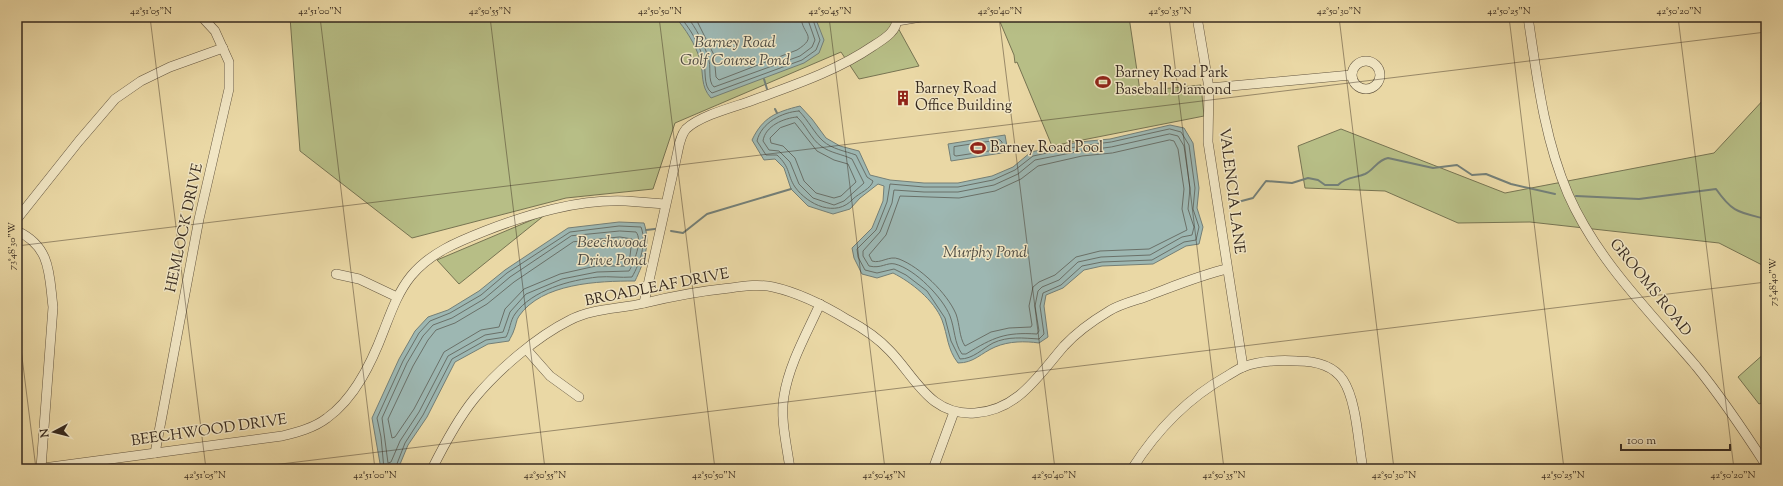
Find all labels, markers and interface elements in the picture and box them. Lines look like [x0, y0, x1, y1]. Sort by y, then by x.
text: 42°51'05"N [130, 4, 172, 19]
text: 42°51'00"N [298, 4, 342, 19]
text: 42°50'55"N [469, 4, 511, 19]
text: 42°50'50"N [638, 4, 682, 19]
text: 42°50'45"N [809, 4, 851, 19]
text: 42°50'40"N [978, 4, 1022, 19]
text: 42°50'35"N [1149, 4, 1191, 19]
text: 42°50'30"N [1317, 4, 1361, 19]
text: 42°50'25"N [1487, 4, 1531, 19]
text: 42°50'20"N [1656, 4, 1702, 19]
water label: Barney Road Golf Course Pond [680, 32, 790, 73]
place label: Barney Road Park Baseball Diamond [1115, 63, 1232, 101]
sports icon: Barney Road Park Baseball Diamond [1094, 73, 1112, 91]
place label: Barney Road Office Building [915, 79, 1012, 117]
building icon: Barney Road Office Building [894, 89, 912, 107]
street label: VALENCIA LANE [1213, 127, 1249, 255]
place label: Barney Road Pool [990, 138, 1103, 159]
sports icon: Barney Road Pool [969, 139, 987, 157]
street label: HEMLOCK DRIVE [161, 162, 209, 294]
text: 73°48'30"W [5, 222, 20, 270]
water label: Beechwood Drive Pond [577, 232, 647, 273]
street label: GROOMS ROAD [1604, 235, 1696, 341]
water label: Murphy Pond [943, 242, 1027, 265]
text: 73°48'40"W [1766, 258, 1781, 306]
street label: BROADLEAF DRIVE [583, 264, 731, 312]
street label: BEECHWOOD DRIVE [130, 410, 288, 452]
north arrow [34, 412, 74, 452]
scale bar [1621, 426, 1730, 452]
text: N [37, 428, 54, 439]
text: 100 m [1627, 432, 1656, 450]
text: 42°51'05"N [184, 468, 226, 483]
text: 42°51'00"N [353, 468, 397, 483]
text: 42°50'55"N [524, 468, 566, 483]
text: 42°50'50"N [692, 468, 736, 483]
text: 42°50'45"N [863, 468, 905, 483]
text: 42°50'40"N [1032, 468, 1076, 483]
text: 42°50'35"N [1203, 468, 1245, 483]
text: 42°50'30"N [1372, 468, 1416, 483]
text: 42°50'25"N [1541, 468, 1585, 483]
text: 42°50'20"N [1710, 468, 1756, 483]

